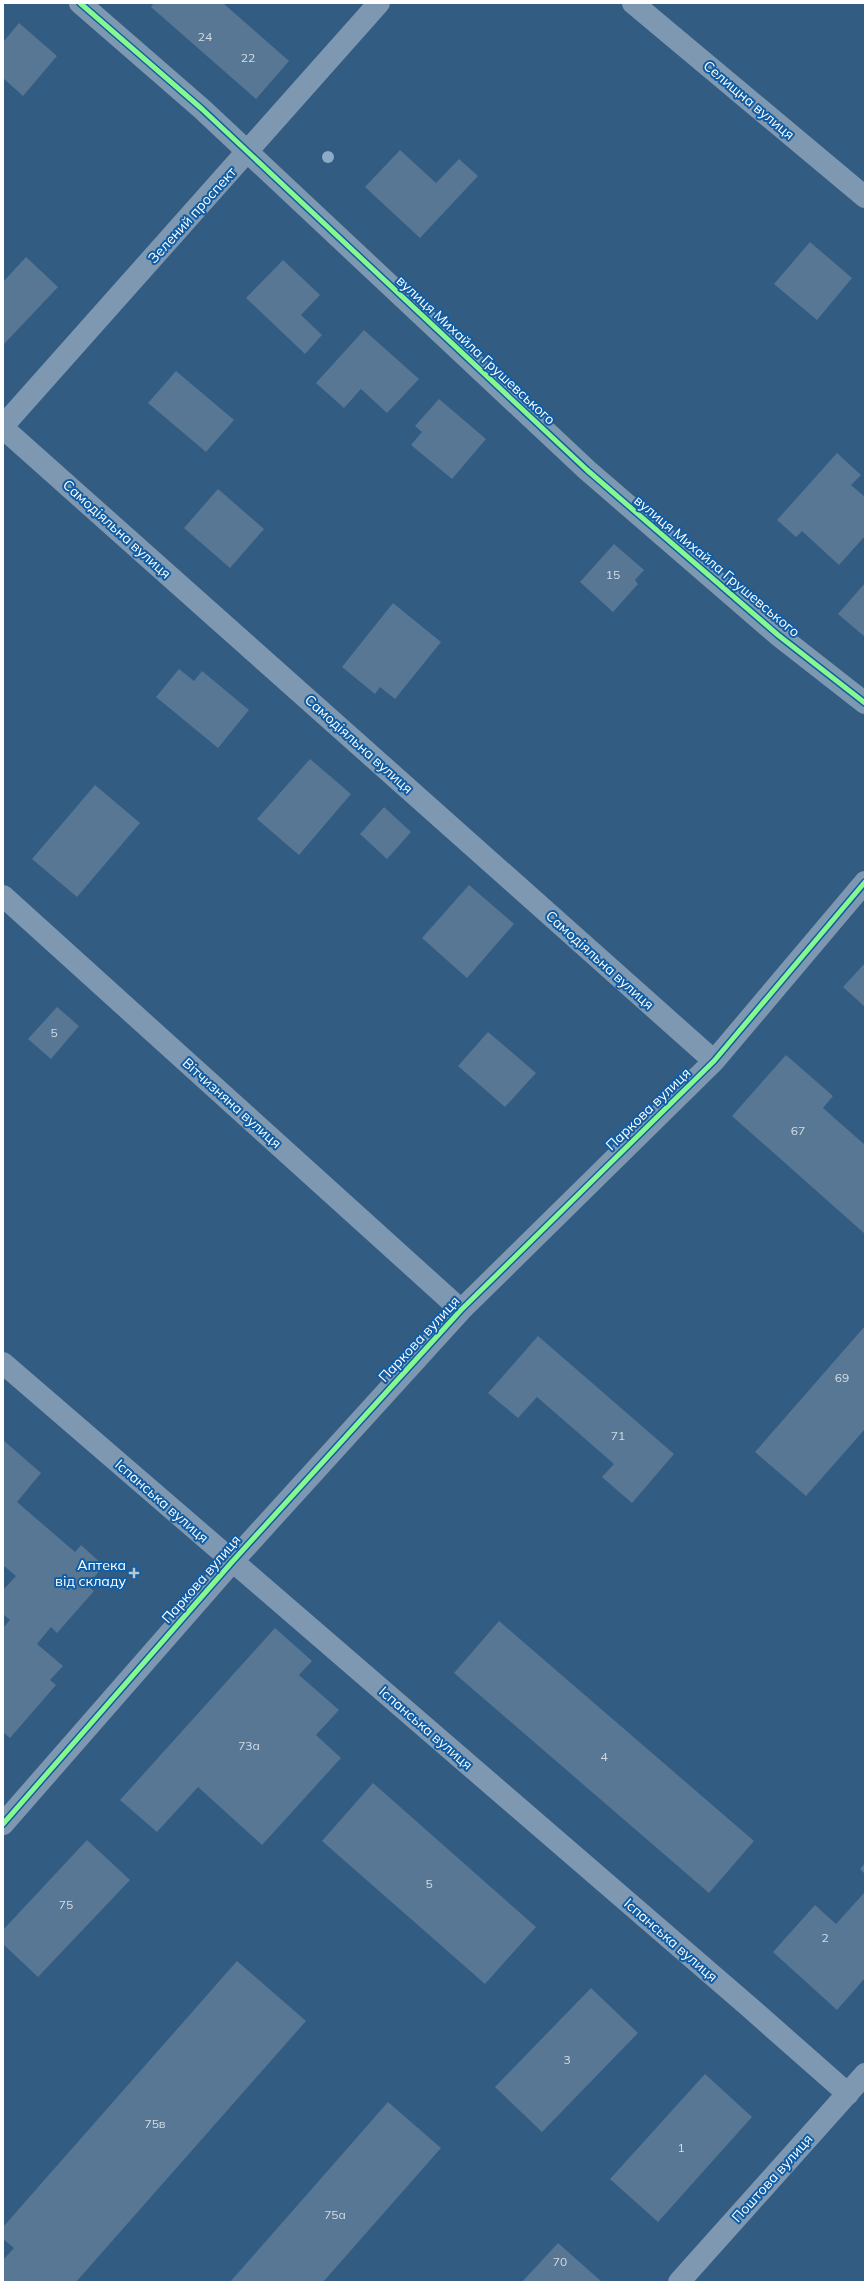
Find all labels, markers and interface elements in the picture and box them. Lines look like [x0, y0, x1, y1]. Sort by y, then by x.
house number: 24 [198, 29, 212, 44]
house number: 22 [241, 50, 255, 65]
street label: Селищна вулиця [700, 57, 798, 143]
street label: Зелений проспект [144, 163, 240, 267]
street label: вулиця Михайла Грушевського [393, 271, 559, 429]
street label: Самодіяльна вулиця [59, 476, 175, 582]
street label: вулиця Михайла Грушевського [630, 491, 804, 641]
house number: 15 [606, 567, 620, 582]
street label: Самодіяльна вулиця [301, 691, 417, 797]
street label: Самодіяльна вулиця [542, 907, 658, 1013]
house number: 5 [50, 1025, 58, 1040]
street label: Вітчизняна вулиця [179, 1054, 285, 1152]
street label: Паркова вулиця [602, 1064, 694, 1154]
house number: 67 [791, 1123, 805, 1138]
street label: Паркова вулиця [374, 1292, 464, 1386]
house number: 69 [835, 1370, 849, 1385]
house number: 71 [611, 1428, 625, 1443]
street label: Іспанська вулиця [111, 1455, 213, 1547]
street label: Паркова вулиця [158, 1531, 244, 1627]
place label: Аптека від складу [55, 1556, 126, 1590]
marker: Аптека від складу [129, 1568, 139, 1578]
street label: Іспанська вулиця [375, 1682, 477, 1774]
house number: 73а [238, 1738, 260, 1753]
house number: 4 [600, 1749, 608, 1764]
house number: 5 [425, 1876, 433, 1891]
street label: Іспанська вулиця [620, 1894, 722, 1986]
house number: 75 [59, 1897, 73, 1912]
house number: 2 [821, 1930, 829, 1945]
house number: 3 [563, 2052, 571, 2067]
house number: 75в [144, 2116, 166, 2131]
street label: Поштова вулиця [728, 2130, 816, 2226]
house number: 1 [677, 2140, 685, 2155]
house number: 75а [324, 2207, 346, 2222]
house number: 70 [553, 2254, 567, 2269]

